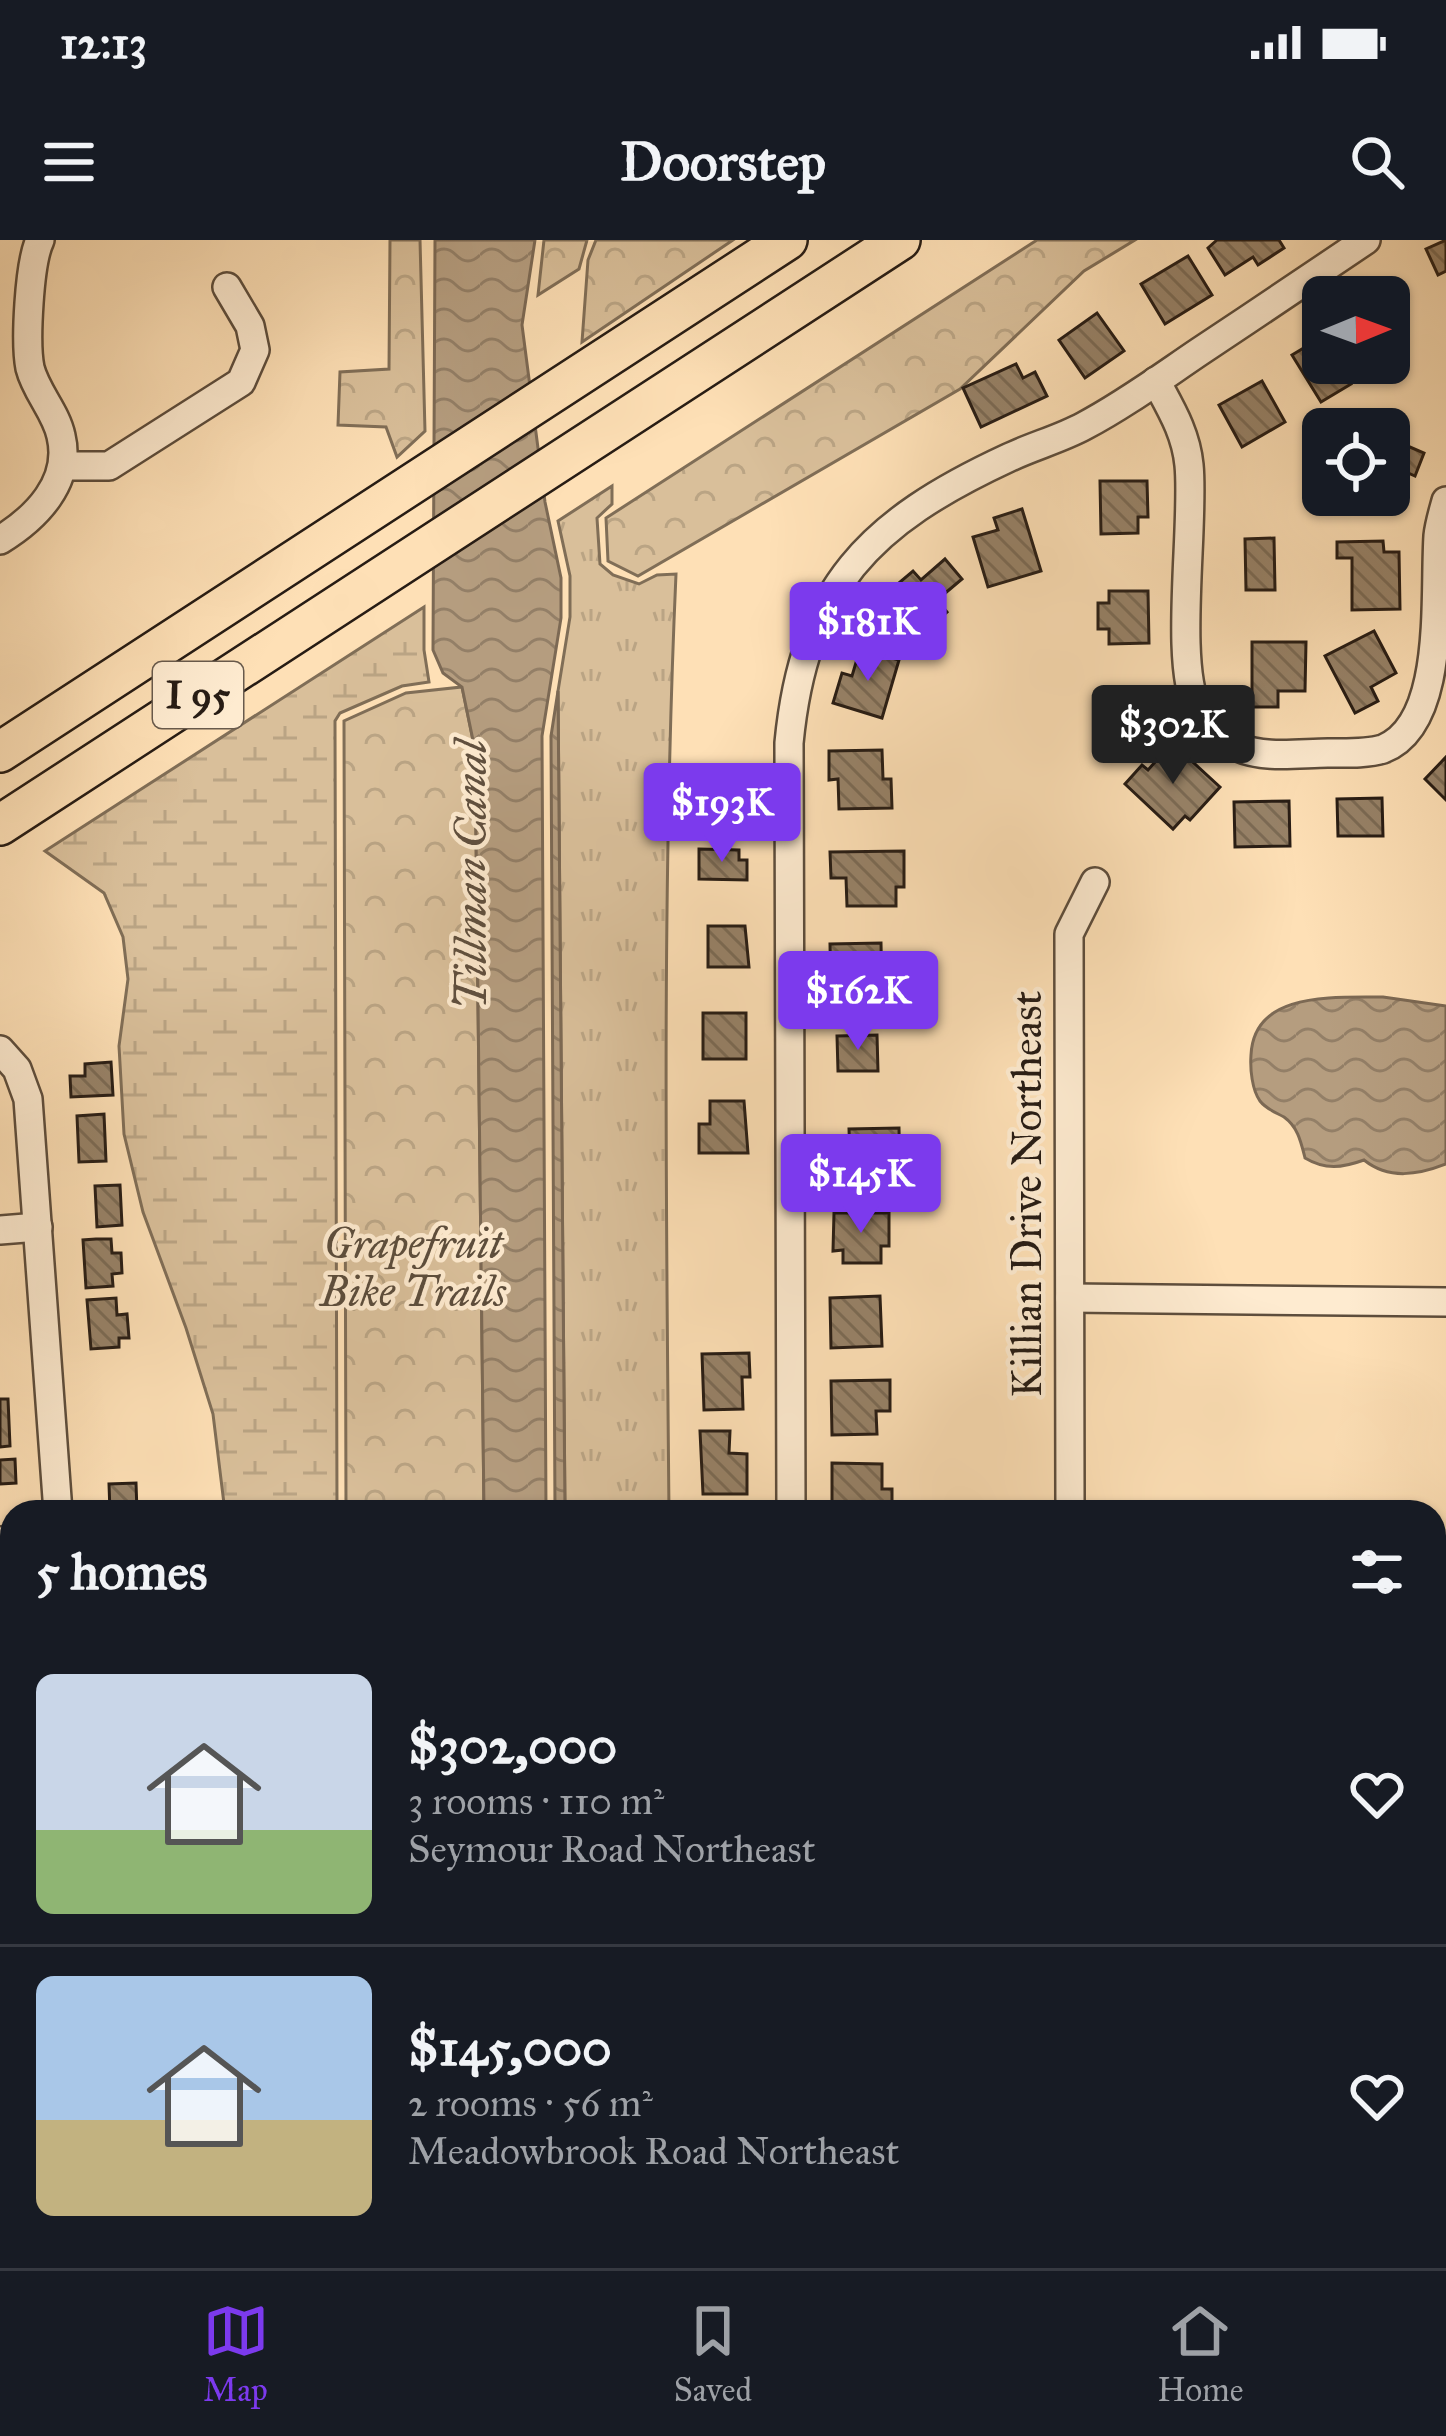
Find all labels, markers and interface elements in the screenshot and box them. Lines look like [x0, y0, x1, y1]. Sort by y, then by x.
text: 12:13 [60, 15, 147, 70]
icon: menu [36, 129, 102, 195]
text: Doorstep [620, 129, 826, 195]
icon: search [1344, 129, 1410, 195]
north arrow [1302, 276, 1410, 384]
map controls [1302, 276, 1410, 516]
button: locate [1302, 408, 1410, 516]
pin: $181K [784, 582, 952, 684]
text: $181K [817, 597, 919, 645]
road number: I 95 [153, 662, 243, 728]
pin: $302K [1089, 685, 1257, 787]
text: $302K [1119, 700, 1227, 748]
water label: Tillman Canal [443, 736, 498, 1010]
pin: $193K [638, 763, 806, 865]
text: $193K [671, 778, 773, 826]
pin: $162K [774, 951, 942, 1053]
text: $162K [805, 966, 911, 1014]
street label: Killian Drive Northeast [1001, 990, 1053, 1397]
pin: $145K [777, 1134, 945, 1236]
text: $145K [808, 1149, 914, 1197]
park label: Grapefruit Bike Trails [318, 1218, 507, 1318]
icon: filters [1344, 1539, 1410, 1605]
text: 5 homes [36, 1541, 207, 1603]
text: $302,000 [408, 1715, 617, 1777]
icon: home [132, 1722, 276, 1866]
icon: heart [1344, 1761, 1410, 1827]
text: 3 rooms · 110 m² [408, 1777, 664, 1825]
text: Seymour Road Northeast [408, 1825, 816, 1873]
text: $145,000 [408, 2017, 612, 2079]
icon: home [132, 2024, 276, 2168]
icon: heart [1344, 2063, 1410, 2129]
text: 2 rooms · 56 m² [408, 2079, 653, 2127]
text: Meadowbrook Road Northeast [408, 2127, 899, 2175]
tab: Map [203, 2298, 269, 2410]
tab: Saved [674, 2298, 752, 2410]
tab: Home [1157, 2298, 1243, 2410]

